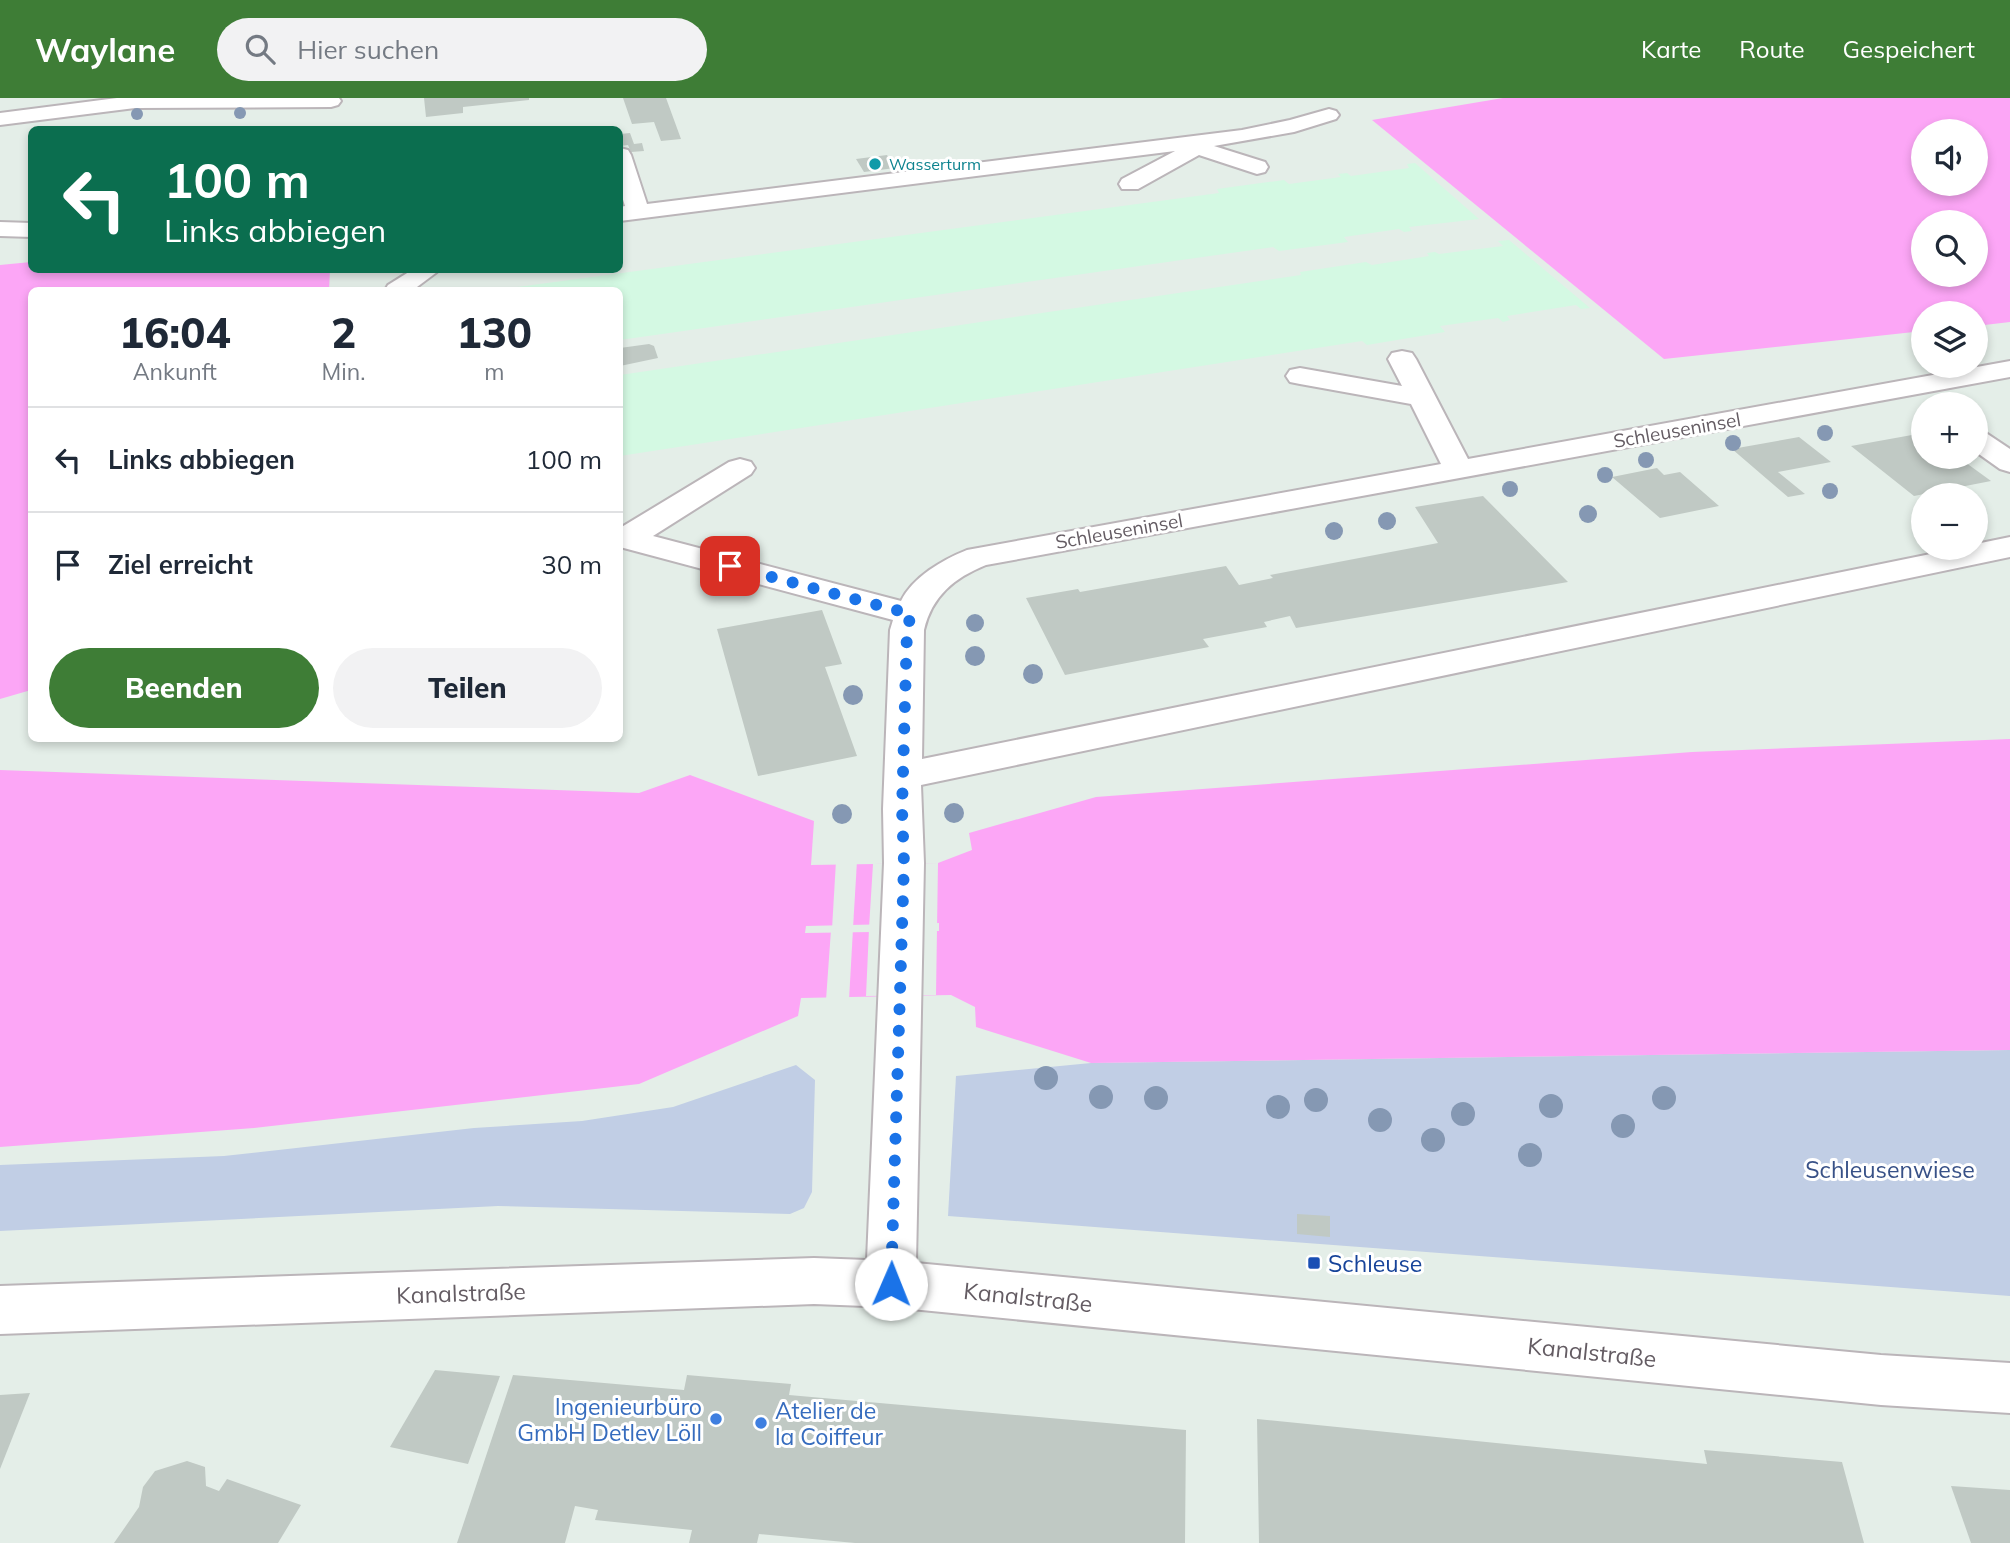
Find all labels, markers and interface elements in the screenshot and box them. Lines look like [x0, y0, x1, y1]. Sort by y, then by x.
search box [217, 18, 707, 81]
text: Waylane [35, 29, 175, 70]
icon: search [241, 30, 279, 68]
text: Hier suchen [297, 33, 439, 66]
text: Karte [1641, 34, 1701, 64]
text: Route [1739, 34, 1805, 64]
text: Gespeichert [1843, 34, 1975, 64]
map controls [1911, 119, 1988, 560]
button: sound [1911, 119, 1988, 196]
text: 100 m [164, 149, 310, 210]
icon: left [49, 154, 140, 245]
place label: Wasserturm [889, 154, 981, 174]
marker: Wasserturm [867, 156, 883, 172]
text: Links abbiegen [164, 210, 386, 250]
button: search [1911, 210, 1988, 287]
button: layers [1911, 301, 1988, 378]
text: 16:04 [119, 306, 231, 359]
text: 2 [331, 306, 356, 359]
text: 130 [456, 306, 532, 359]
text: Ankunft [133, 357, 217, 386]
text: Min. [322, 357, 366, 386]
text: m [484, 357, 504, 386]
button: + [1911, 392, 1988, 469]
street label: Schleuseninsel [1611, 407, 1743, 453]
icon: left [49, 441, 87, 479]
text: Links abbiegen [108, 443, 295, 476]
text: 100 m [526, 443, 602, 476]
button: − [1911, 483, 1988, 560]
street label: Schleuseninsel [1053, 508, 1185, 554]
pin [700, 536, 760, 596]
icon: arrive [49, 546, 87, 584]
icon: arrive [711, 547, 749, 585]
text: Ziel erreicht [108, 548, 253, 581]
text: 30 m [541, 548, 602, 581]
button: Beenden [49, 648, 319, 728]
button: Teilen [333, 648, 602, 728]
park label: Schleusenwiese [1805, 1155, 1975, 1184]
position arrow [854, 1247, 928, 1321]
place label: Schleuse [1328, 1249, 1422, 1278]
marker: Schleuse [1306, 1255, 1322, 1271]
street label: Kanalstraße [396, 1276, 526, 1310]
street label: Kanalstraße [962, 1276, 1094, 1318]
street label: Kanalstraße [1526, 1331, 1658, 1373]
place label: Ingenieurbüro GmbH Detlev Löll [517, 1392, 702, 1447]
place label: Atelier de la Coiffeur [775, 1396, 883, 1451]
marker: Ingenieurbüro GmbH Detlev Löll [708, 1411, 724, 1427]
marker: Atelier de la Coiffeur [753, 1415, 769, 1431]

